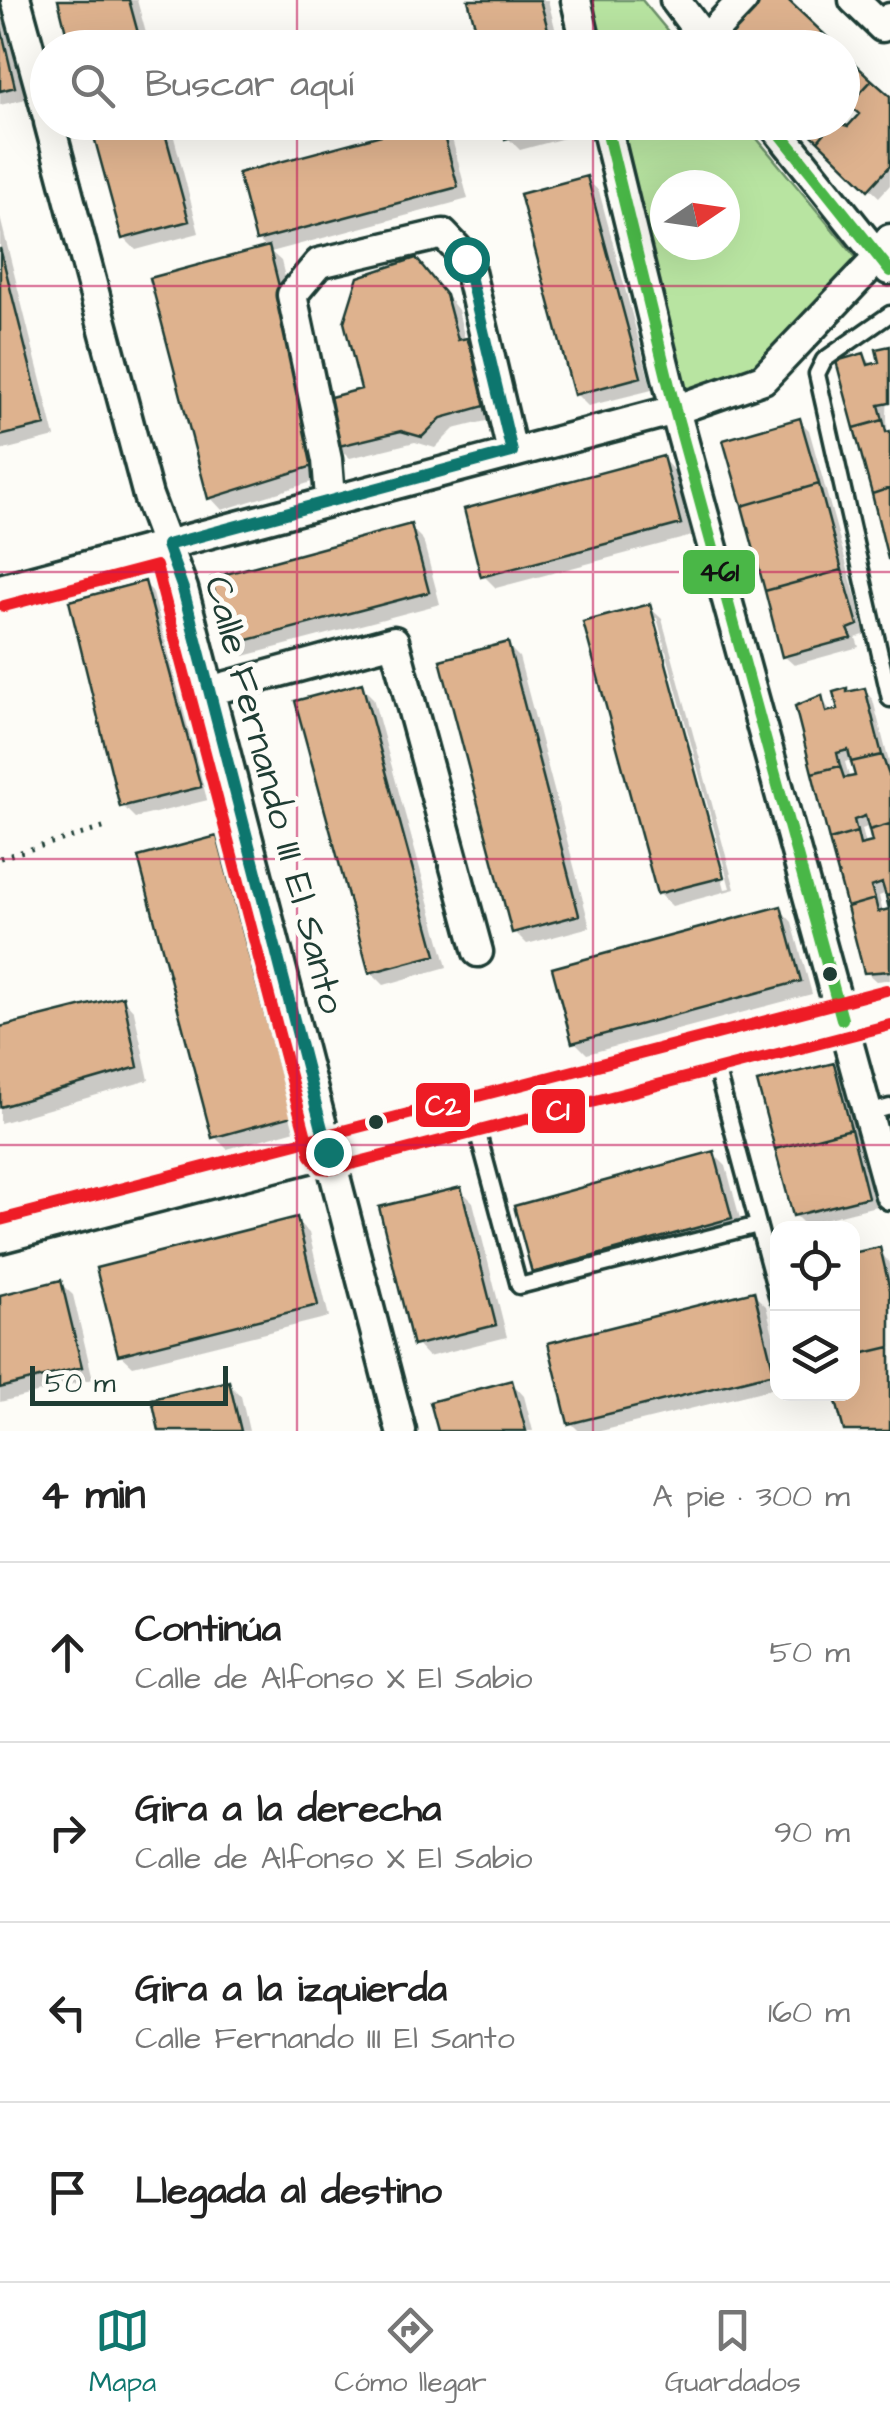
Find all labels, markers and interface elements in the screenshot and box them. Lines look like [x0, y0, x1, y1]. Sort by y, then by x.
search box [30, 30, 860, 140]
icon: search [65, 58, 120, 113]
text: Buscar aquí [145, 59, 354, 111]
north arrow [650, 170, 740, 260]
route start [444, 237, 490, 283]
line badge: 461 [681, 548, 757, 596]
text: 461 [699, 553, 740, 592]
street label: Calle Fernando III El Santo [191, 571, 357, 1019]
unlabelled marker [820, 964, 840, 984]
line badge: C2 [414, 1081, 472, 1129]
text: C2 [425, 1087, 462, 1126]
line badge: C1 [530, 1087, 587, 1135]
text: C1 [546, 1092, 570, 1131]
unlabelled marker [366, 1112, 386, 1132]
route end [306, 1130, 352, 1176]
map controls [770, 1221, 860, 1401]
button: locate [770, 1221, 860, 1311]
button: layers [770, 1311, 860, 1401]
scale bar [30, 1361, 228, 1406]
text: 50 m [45, 1364, 116, 1403]
text: 4 min [40, 1467, 145, 1525]
text: A pie · 300 m [652, 1474, 850, 1519]
text: Continúa [135, 1604, 281, 1656]
icon: ahead [40, 1625, 95, 1680]
text: 50 m [769, 1630, 850, 1675]
text: Calle de Alfonso X El Sabio [135, 1656, 533, 1701]
text: Gira a la derecha [135, 1784, 441, 1836]
icon: right [40, 1805, 95, 1860]
text: 90 m [774, 1810, 850, 1855]
text: Calle de Alfonso X El Sabio [135, 1836, 533, 1881]
text: Gira a la izquierda [135, 1964, 447, 2016]
icon: left [40, 1985, 95, 2040]
text: 160 m [768, 1990, 850, 2035]
text: Calle Fernando III El Santo [135, 2016, 515, 2061]
icon: arrive [40, 2165, 95, 2220]
text: Llegada al destino [135, 2166, 442, 2218]
tab: Mapa [89, 2303, 156, 2402]
tab: Cómo llegar [334, 2303, 487, 2402]
tab: Guardados [665, 2303, 801, 2402]

